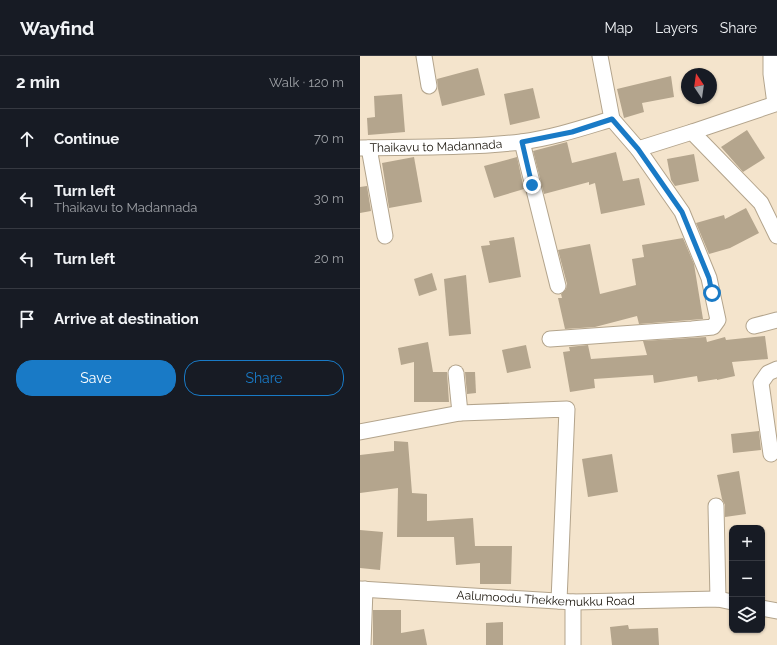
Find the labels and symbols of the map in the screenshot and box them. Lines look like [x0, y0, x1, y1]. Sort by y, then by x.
north arrow [681, 68, 717, 104]
street label: Thaikavu to Madannada [370, 137, 503, 155]
route end [523, 176, 541, 194]
route start [703, 284, 721, 302]
street label: Aalumoodu Thekkemukku Road [456, 588, 635, 609]

